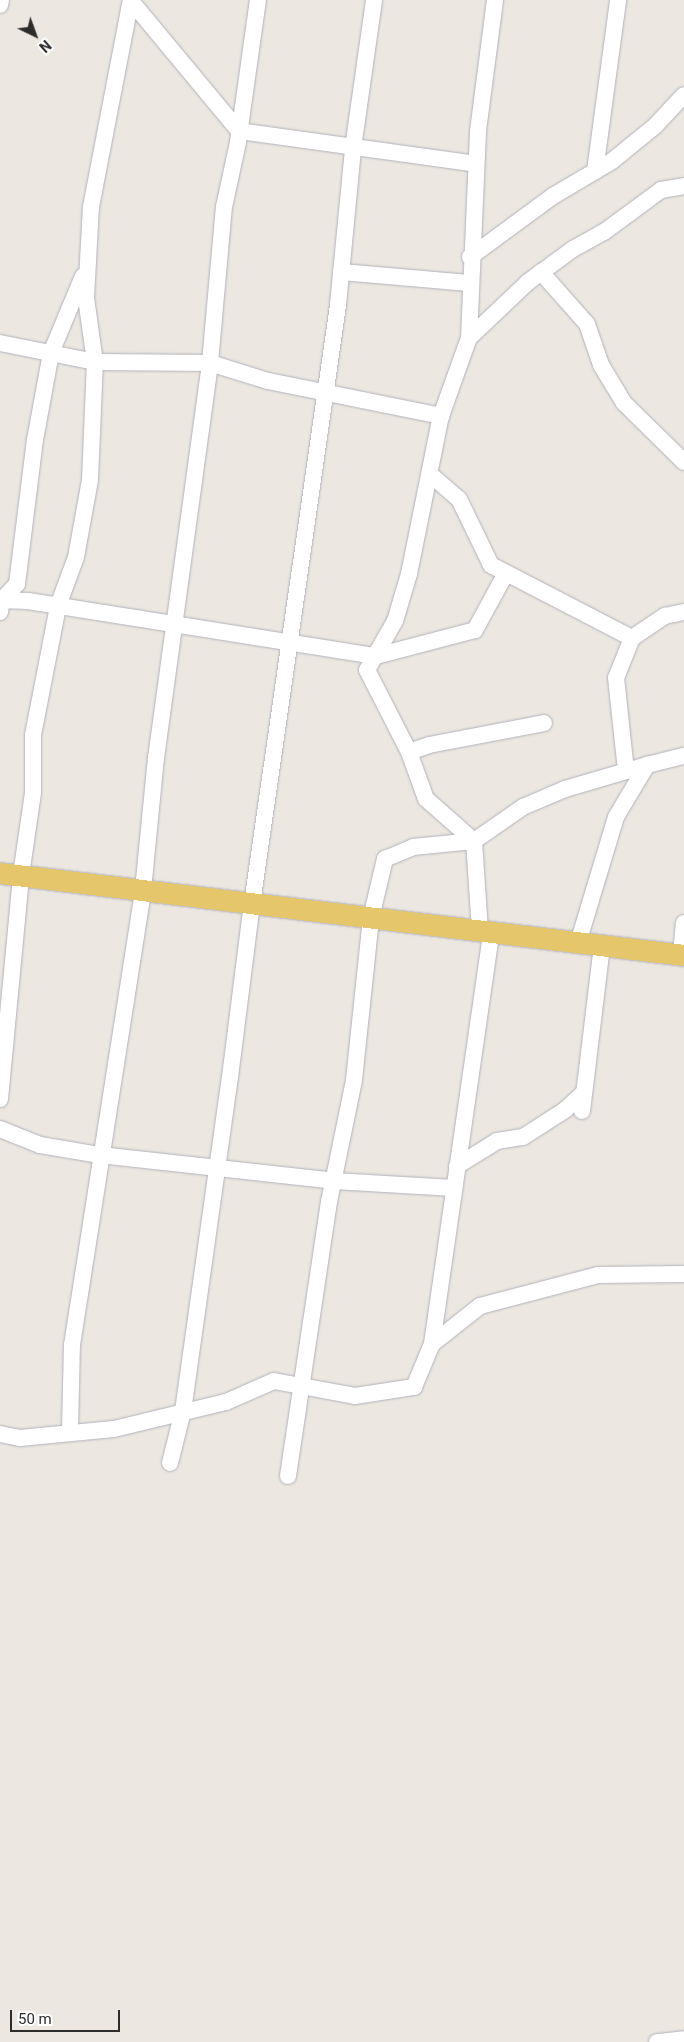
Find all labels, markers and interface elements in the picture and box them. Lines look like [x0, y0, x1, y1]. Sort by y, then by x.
north arrow [10, 10, 60, 60]
text: N [36, 37, 54, 55]
scale bar [12, 2000, 122, 2032]
text: 50 m [18, 2010, 52, 2028]

